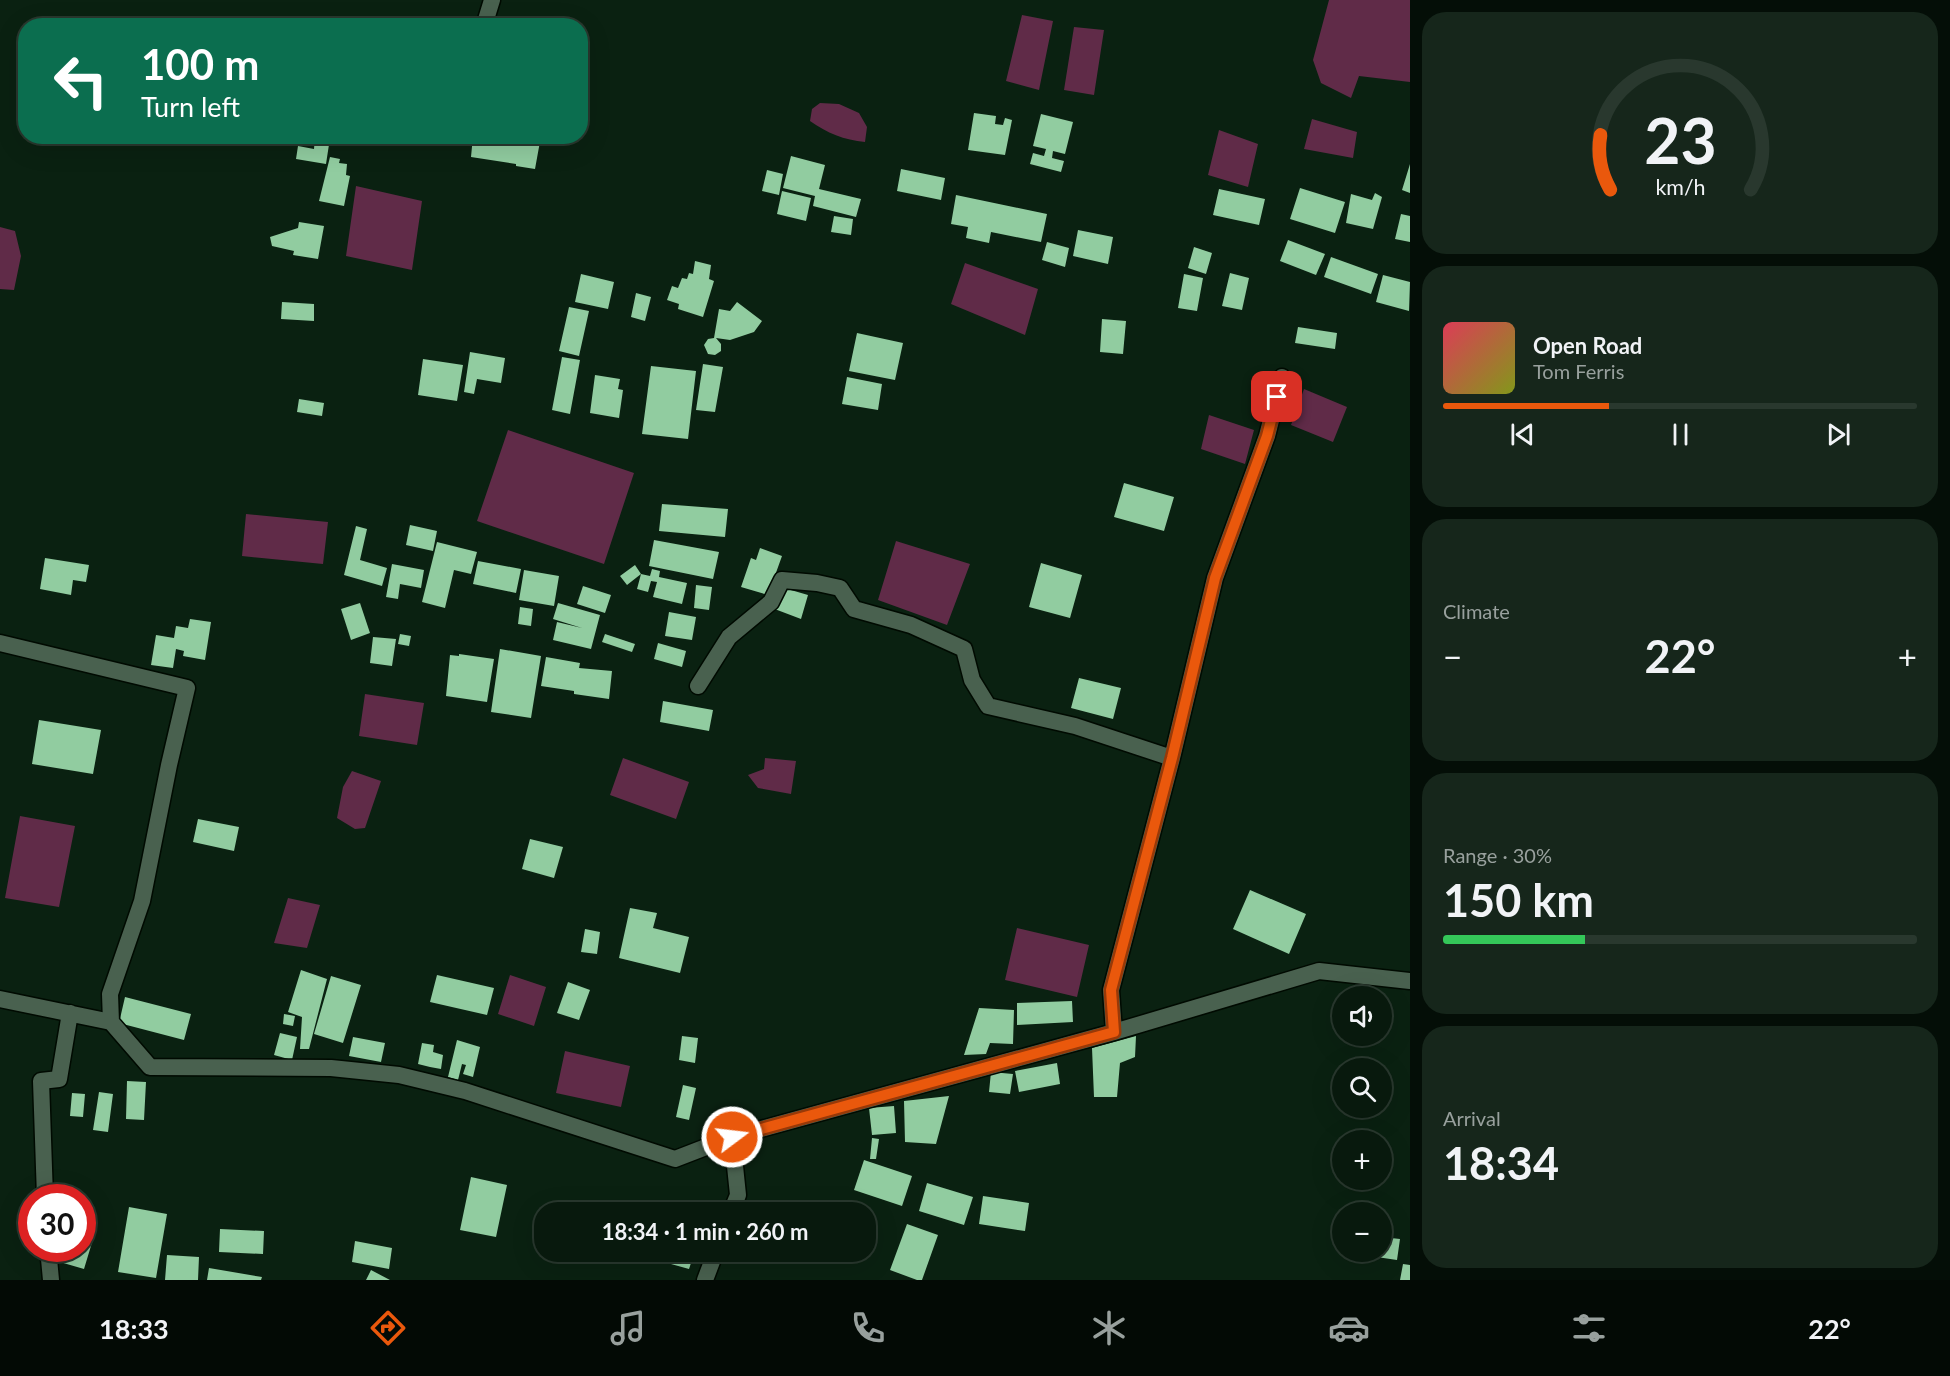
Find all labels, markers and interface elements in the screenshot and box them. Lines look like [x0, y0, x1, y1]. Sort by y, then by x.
text: 100 m [141, 39, 259, 89]
icon: left [42, 42, 120, 120]
text: Turn left [141, 90, 240, 123]
text: 23 [1644, 102, 1716, 177]
text: km/h [1655, 174, 1705, 200]
text: Open Road [1533, 332, 1642, 359]
text: Tom Ferris [1533, 359, 1624, 383]
pin [1251, 371, 1302, 422]
icon: arrive [1260, 380, 1293, 413]
icon: previous [1506, 418, 1539, 451]
icon: pause [1664, 418, 1697, 451]
icon: next [1822, 418, 1855, 451]
text: Climate [1443, 599, 1510, 623]
text: 22° [1645, 629, 1715, 683]
text: − [1443, 636, 1462, 676]
text: + [1898, 636, 1917, 676]
text: Range · 30% [1443, 843, 1552, 867]
text: 150 km [1443, 873, 1594, 927]
map controls [1332, 986, 1392, 1262]
button: sound [1332, 986, 1392, 1046]
button: search [1332, 1058, 1392, 1118]
position arrow [700, 1105, 764, 1169]
text: Arrival [1443, 1106, 1501, 1130]
button: + [1332, 1130, 1392, 1190]
text: 18:34 [1443, 1136, 1559, 1190]
speed limit sign: 30 [18, 1184, 96, 1262]
button: − [1332, 1202, 1392, 1262]
text: 18:34 · 1 min · 260 m [602, 1218, 808, 1245]
icon: directions [367, 1307, 409, 1349]
icon: music [607, 1307, 649, 1349]
icon: phone [847, 1307, 889, 1349]
icon: climate [1088, 1307, 1130, 1349]
icon: car [1328, 1307, 1370, 1349]
icon: filters [1568, 1307, 1610, 1349]
text: 18:33 [99, 1312, 169, 1345]
text: 22° [1808, 1312, 1851, 1345]

